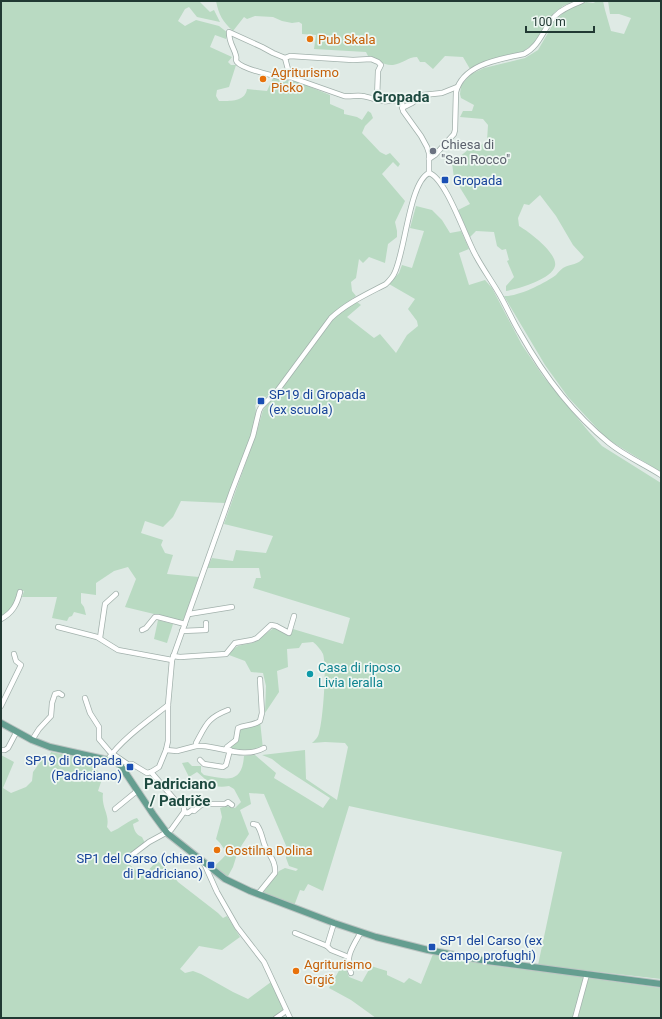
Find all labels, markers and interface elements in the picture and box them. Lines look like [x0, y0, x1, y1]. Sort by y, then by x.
scale bar [526, 8, 594, 34]
text: 100 m [532, 15, 566, 29]
place label: Pub Skala [318, 32, 376, 47]
marker: Pub Skala [305, 34, 315, 44]
place label: Agriturismo Picko [271, 65, 339, 95]
marker: Agriturismo Picko [258, 74, 268, 84]
district label: Gropada [373, 88, 429, 106]
place label: Chiesa di "San Rocco" [441, 137, 510, 167]
marker: Chiesa di "San Rocco" [428, 146, 438, 156]
place label: Gropada [453, 173, 502, 188]
marker: Gropada [440, 175, 450, 185]
place label: SP19 di Gropada (ex scuola) [269, 387, 366, 417]
marker: SP19 di Gropada (ex scuola) [256, 396, 266, 406]
place label: Casa di riposo Livia Ieralla [318, 660, 401, 690]
marker: Casa di riposo Livia Ieralla [305, 669, 315, 679]
place label: SP19 di Gropada (Padriciano) [25, 753, 122, 783]
marker: SP19 di Gropada (Padriciano) [125, 762, 135, 772]
district label: Padriciano / Padriče [144, 775, 216, 810]
place label: Gostilna Dolina [225, 843, 313, 858]
marker: Gostilna Dolina [212, 845, 222, 855]
place label: SP1 del Carso (chiesa di Padriciano) [76, 851, 203, 881]
marker: SP1 del Carso (chiesa di Padriciano) [206, 860, 216, 870]
place label: SP1 del Carso (ex campo profughi) [440, 933, 543, 963]
marker: SP1 del Carso (ex campo profughi) [427, 942, 437, 952]
place label: Agriturismo Grgič [304, 957, 372, 987]
marker: Agriturismo Grgič [291, 966, 301, 976]

